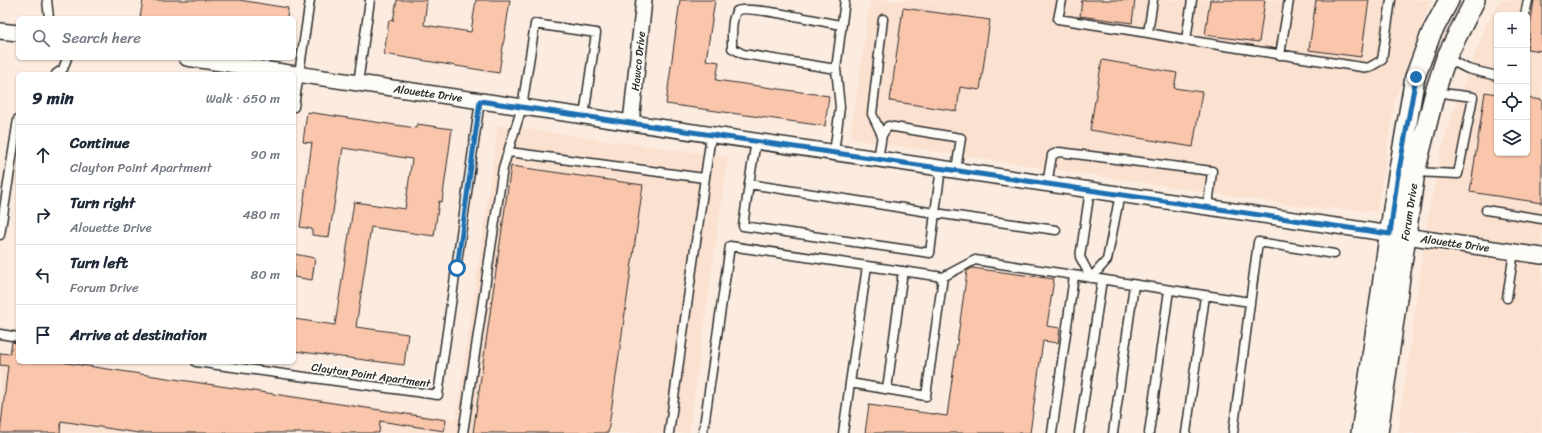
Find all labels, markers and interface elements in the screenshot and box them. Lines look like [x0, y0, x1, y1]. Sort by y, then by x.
map controls [1494, 12, 1530, 156]
button: + [1494, 12, 1530, 48]
search box [16, 16, 296, 60]
text: Search here [62, 25, 141, 51]
icon: search [30, 27, 52, 49]
street label: Hawco Drive [626, 30, 651, 92]
button: − [1494, 48, 1530, 84]
route end [1407, 68, 1425, 86]
street label: Alouette Drive [391, 79, 464, 108]
text: 9 min [32, 83, 74, 113]
button: locate [1494, 84, 1530, 120]
text: Walk · 650 m [206, 87, 280, 110]
button: layers [1494, 120, 1530, 156]
text: Continue [70, 130, 130, 156]
text: 90 m [250, 143, 280, 166]
icon: ahead [32, 144, 54, 166]
text: Clayton Point Apartment [70, 156, 212, 179]
street label: Forum Drive [1396, 182, 1423, 242]
text: Turn right [70, 190, 135, 216]
text: 480 m [242, 203, 280, 226]
icon: right [32, 204, 54, 226]
text: Alouette Drive [70, 216, 152, 239]
street label: Alouette Drive [1418, 229, 1491, 258]
text: Turn left [70, 250, 128, 276]
route start [448, 259, 466, 277]
text: 80 m [251, 263, 280, 286]
icon: left [32, 264, 54, 286]
text: Forum Drive [70, 276, 139, 299]
text: Arrive at destination [70, 322, 207, 348]
icon: arrive [32, 324, 54, 346]
street label: Clayton Point Apartment [310, 358, 432, 393]

